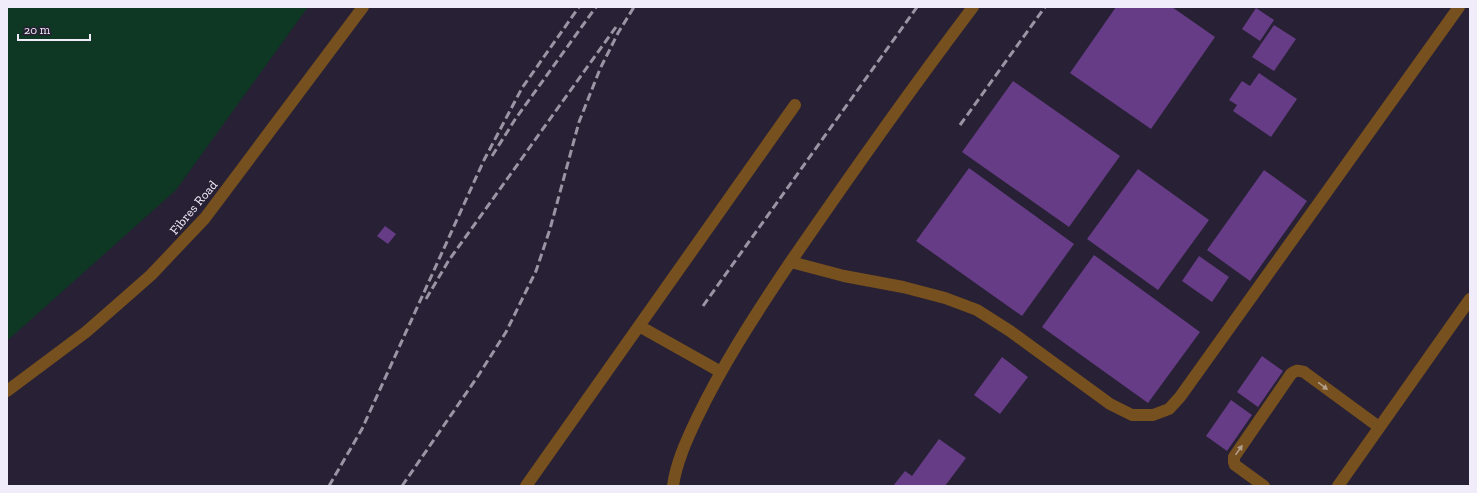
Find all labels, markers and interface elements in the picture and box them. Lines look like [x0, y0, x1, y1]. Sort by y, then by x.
scale bar [18, 16, 90, 42]
text: 20 m [24, 23, 51, 37]
street label: Fibres Road [166, 177, 220, 237]
one-way arrow [1318, 382, 1329, 390]
one-way arrow [1235, 444, 1243, 455]

